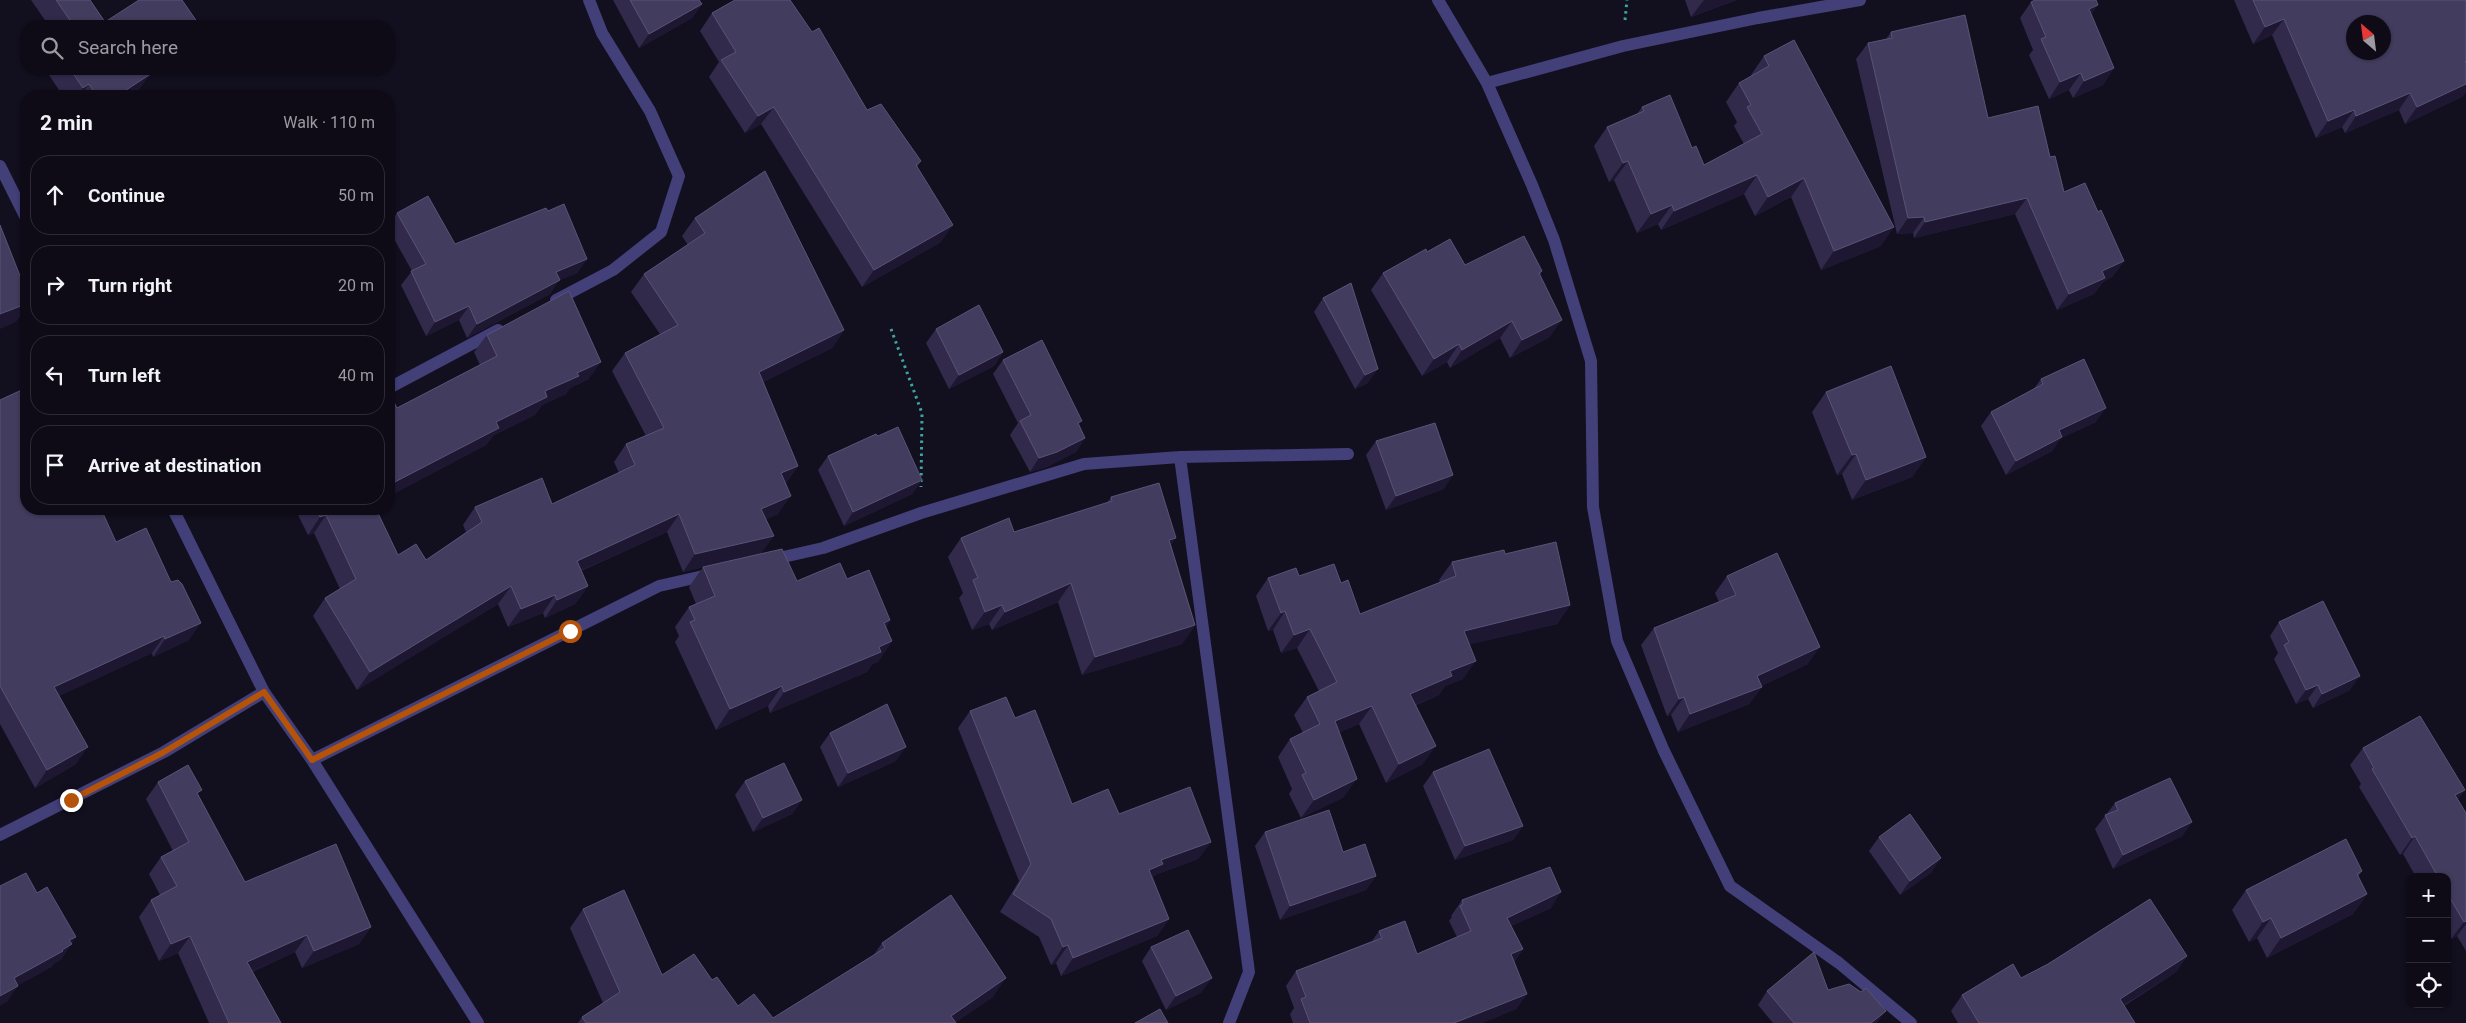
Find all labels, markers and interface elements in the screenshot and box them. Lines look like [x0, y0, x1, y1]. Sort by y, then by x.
north arrow [2346, 15, 2391, 60]
search box [20, 20, 395, 75]
icon: search [38, 34, 66, 62]
text: Search here [78, 36, 178, 59]
text: 2 min [40, 111, 93, 135]
text: Walk · 110 m [283, 113, 375, 132]
icon: ahead [41, 181, 69, 209]
text: Continue [88, 184, 165, 207]
text: 50 m [338, 186, 374, 205]
icon: right [41, 271, 69, 299]
text: Turn right [88, 274, 172, 297]
text: 20 m [338, 276, 374, 295]
icon: left [41, 361, 69, 389]
text: Turn left [88, 364, 161, 387]
text: 40 m [338, 366, 374, 385]
icon: arrive [41, 451, 69, 479]
text: Arrive at destination [88, 454, 261, 477]
route start [559, 620, 582, 643]
route end [60, 789, 83, 812]
map controls [2406, 873, 2451, 1008]
button: + [2406, 873, 2451, 918]
button: − [2406, 918, 2451, 963]
button: locate [2406, 963, 2451, 1008]

